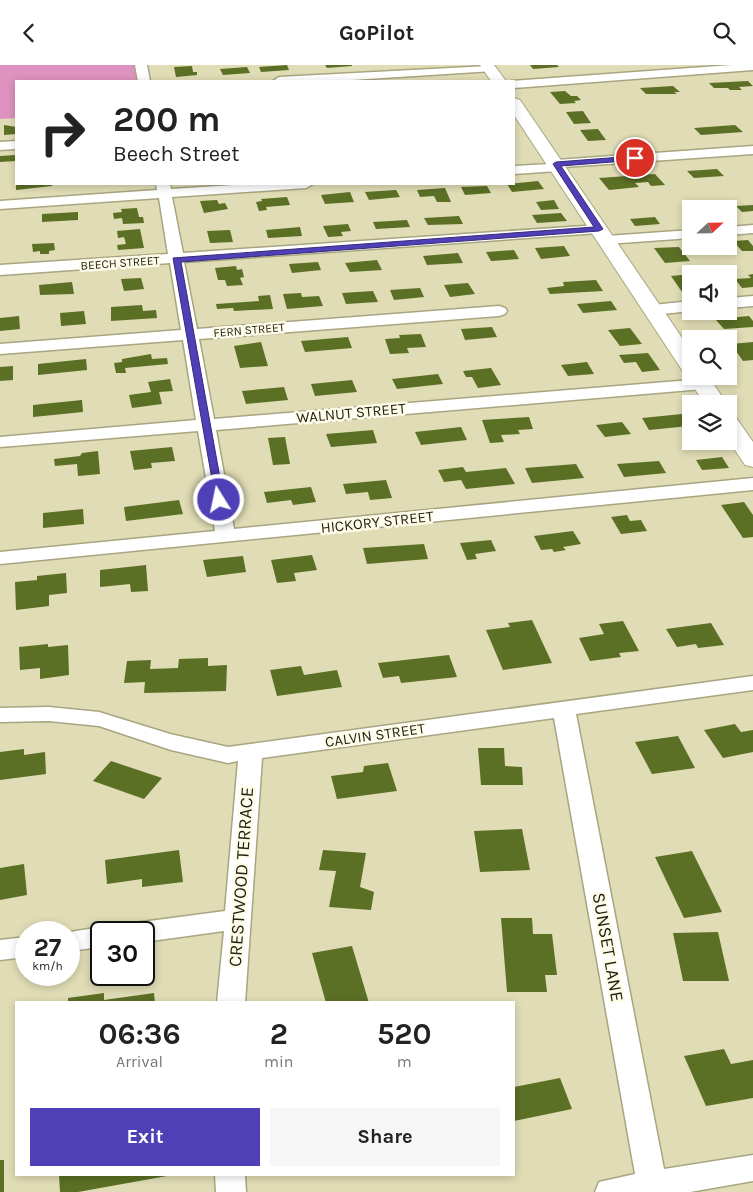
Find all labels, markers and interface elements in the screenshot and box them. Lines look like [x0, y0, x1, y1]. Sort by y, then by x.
icon: back [15, 19, 43, 47]
icon: search [710, 19, 738, 47]
text: GoPilot [339, 20, 414, 46]
text: 200 m [113, 99, 221, 140]
icon: right [30, 100, 95, 165]
pin [614, 137, 656, 179]
text: Beech Street [113, 141, 240, 167]
icon: arrive [621, 144, 649, 172]
north arrow [682, 200, 738, 255]
map controls [682, 200, 737, 450]
street label: BEECH STREET [80, 253, 160, 273]
button: sound [682, 265, 737, 320]
street label: FERN STREET [213, 320, 285, 340]
button: search [682, 330, 737, 385]
button: layers [682, 395, 737, 450]
street label: WALNUT STREET [296, 399, 407, 427]
position arrow [192, 473, 244, 525]
street label: HICKORY STREET [320, 507, 435, 537]
street label: CALVIN STREET [324, 719, 427, 751]
street label: CRESTWOOD TERRACE [224, 786, 258, 968]
street label: SUNSET LANE [588, 891, 628, 1003]
speed limit sign: 30 [90, 921, 155, 986]
text: 27 [34, 933, 61, 962]
text: km/h [32, 959, 63, 973]
text: 06:36 [98, 1016, 181, 1052]
text: 2 [270, 1016, 288, 1052]
text: 520 [377, 1016, 432, 1052]
text: Arrival [116, 1052, 163, 1071]
text: min [264, 1052, 293, 1071]
text: m [397, 1052, 412, 1071]
button: Exit [30, 1108, 260, 1166]
button: Share [270, 1108, 500, 1166]

